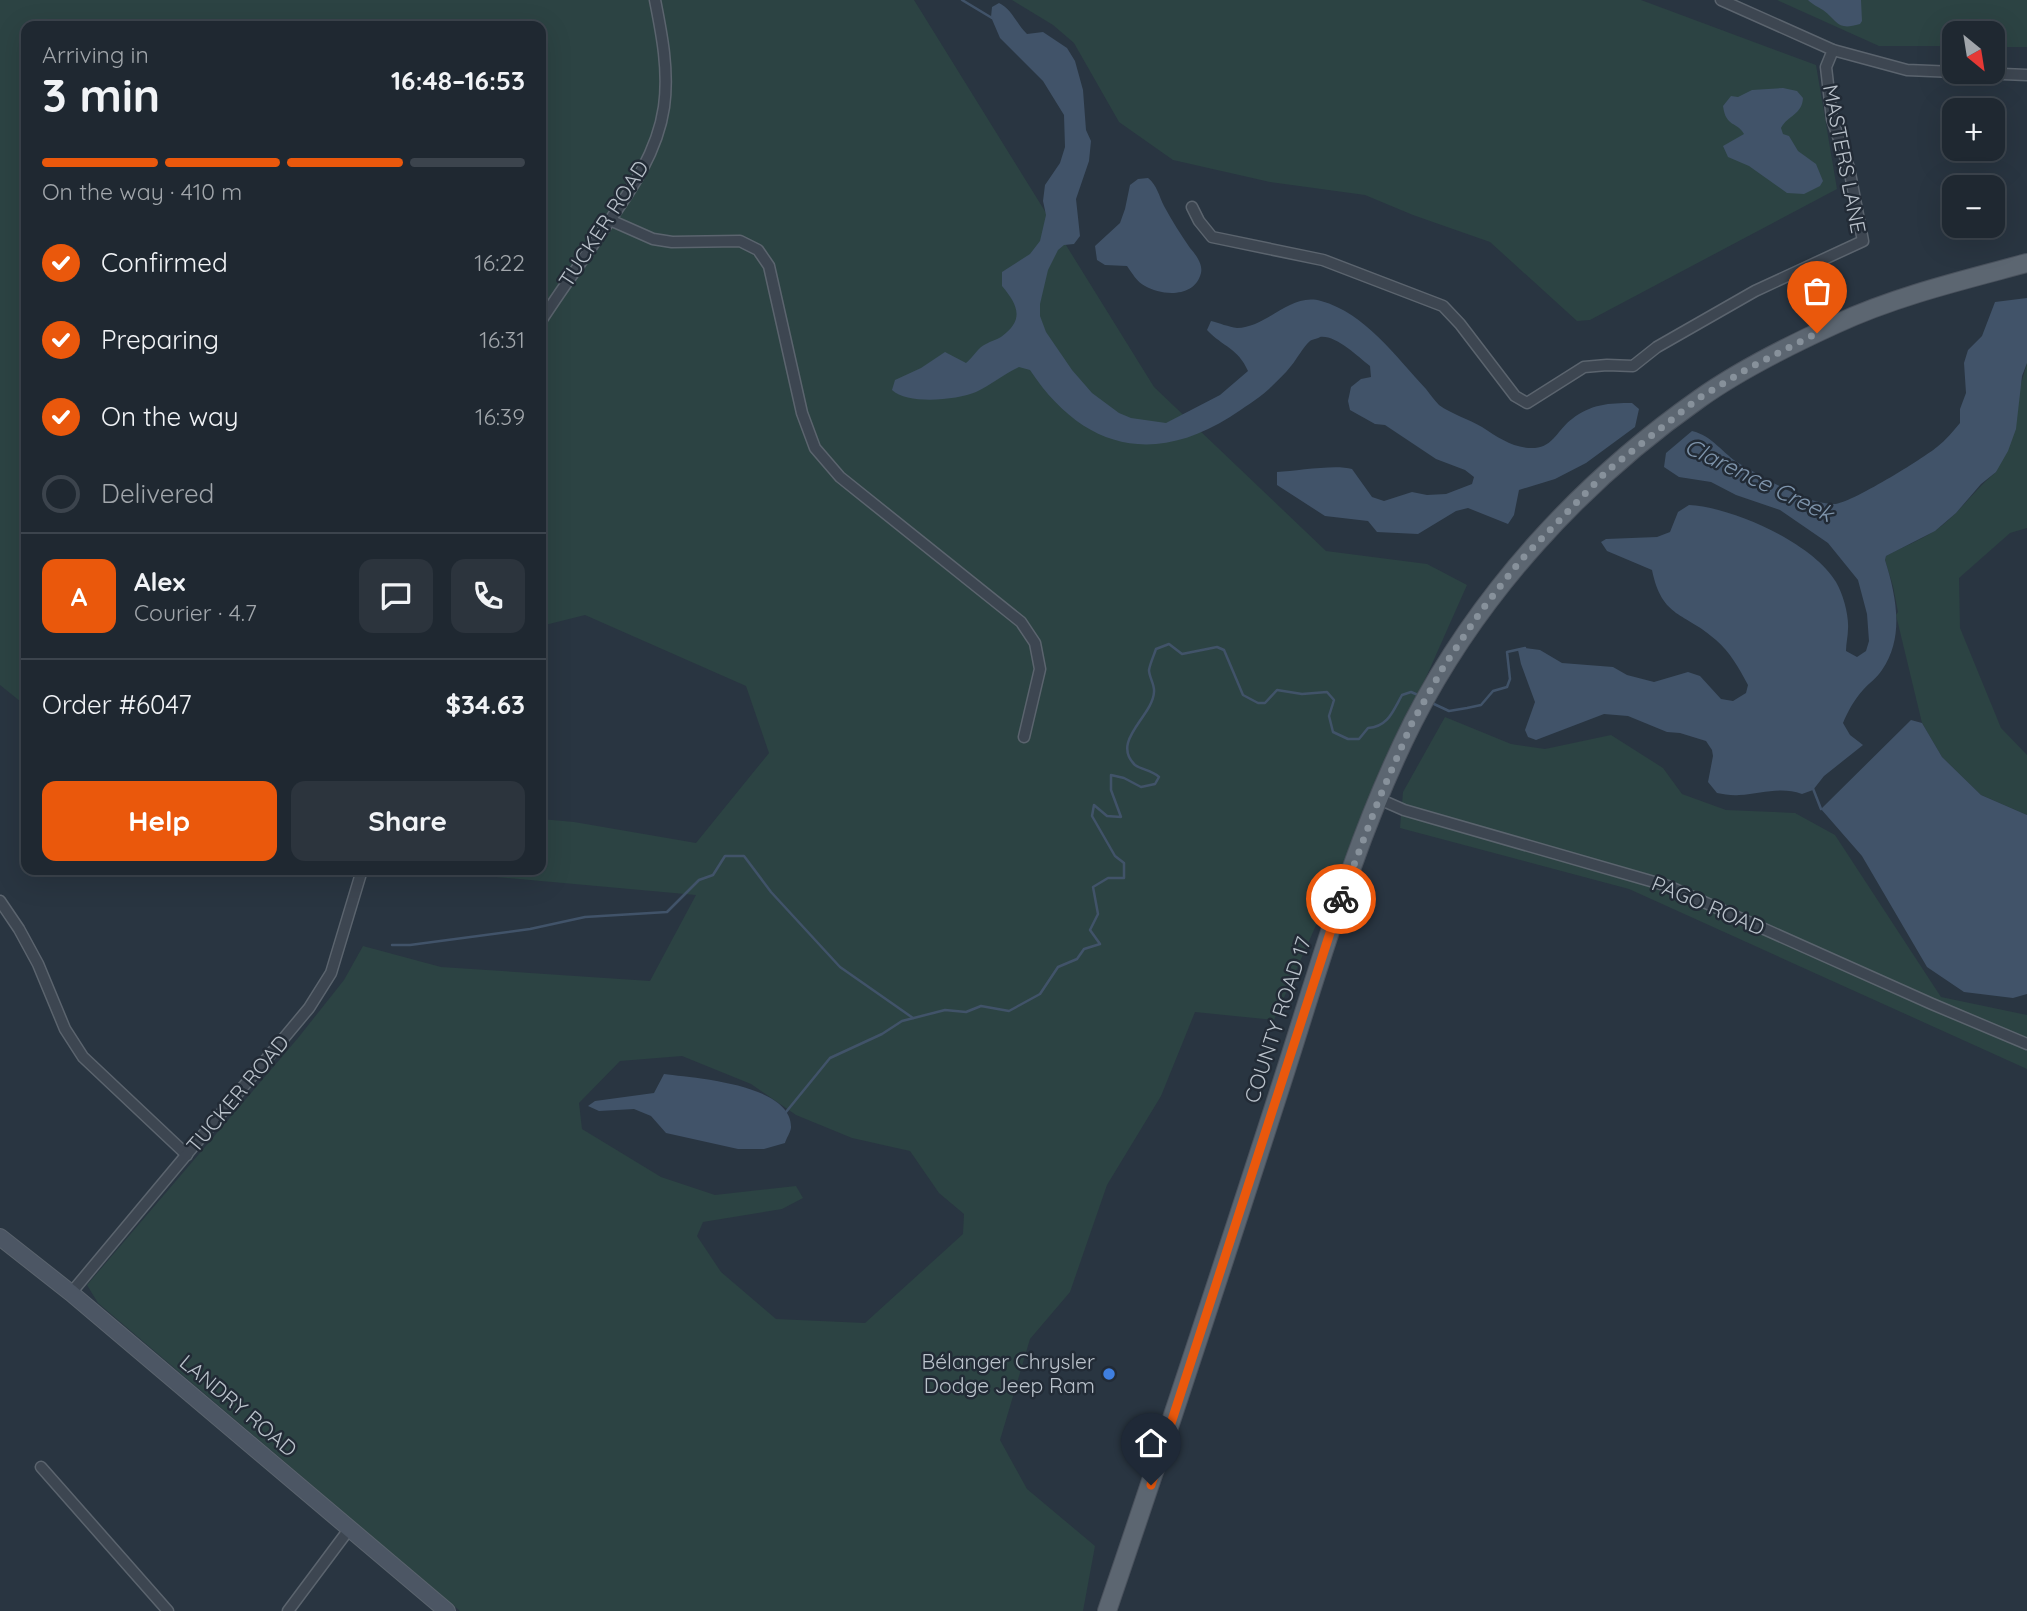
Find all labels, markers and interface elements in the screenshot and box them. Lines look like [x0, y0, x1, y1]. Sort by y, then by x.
north arrow [1942, 21, 2006, 84]
map controls [1942, 21, 2005, 238]
text: Arriving in [42, 40, 149, 69]
text: 16:48–16:53 [391, 64, 525, 97]
text: 3 min [42, 66, 160, 124]
street label: MASTERS LANE [1818, 82, 1872, 235]
button: + [1942, 98, 2005, 161]
street label: TUCKER ROAD [553, 155, 654, 292]
button: − [1942, 175, 2005, 238]
text: On the way · 410 m [42, 177, 242, 206]
icon: check [42, 244, 80, 282]
text: Confirmed [101, 246, 228, 279]
text: 16:22 [474, 248, 525, 277]
pin [1787, 261, 1847, 333]
icon: bag [1798, 272, 1836, 310]
icon: check [42, 321, 80, 359]
text: Preparing [101, 323, 219, 356]
text: 16:31 [479, 325, 525, 354]
icon: check [42, 398, 80, 436]
text: On the way [101, 400, 239, 433]
text: 16:39 [475, 402, 525, 431]
water label: Clarence Creek [1680, 431, 1840, 529]
text: Delivered [101, 477, 214, 510]
button: chat [359, 559, 433, 633]
button: phone [451, 559, 525, 633]
text: Alex [134, 565, 185, 598]
text: A [71, 580, 87, 613]
text: Courier · 4.7 [134, 598, 257, 627]
text: Order #6047 [42, 688, 192, 721]
text: $34.63 [445, 688, 525, 721]
button: Help [42, 781, 277, 861]
button: Share [291, 781, 525, 861]
courier [1306, 864, 1376, 934]
street label: PAGO ROAD [1648, 870, 1769, 941]
icon: bike [1322, 880, 1360, 918]
street label: COUNTY ROAD 17 [1238, 933, 1316, 1106]
street label: TUCKER ROAD [180, 1029, 294, 1158]
place label: Bélanger Chrysler Dodge Jeep Ram [922, 1348, 1095, 1398]
street label: LANDRY ROAD [175, 1349, 302, 1462]
marker: Bélanger Chrysler Dodge Jeep Ram [1101, 1366, 1117, 1382]
pin [1121, 1413, 1181, 1485]
icon: home [1132, 1424, 1170, 1462]

